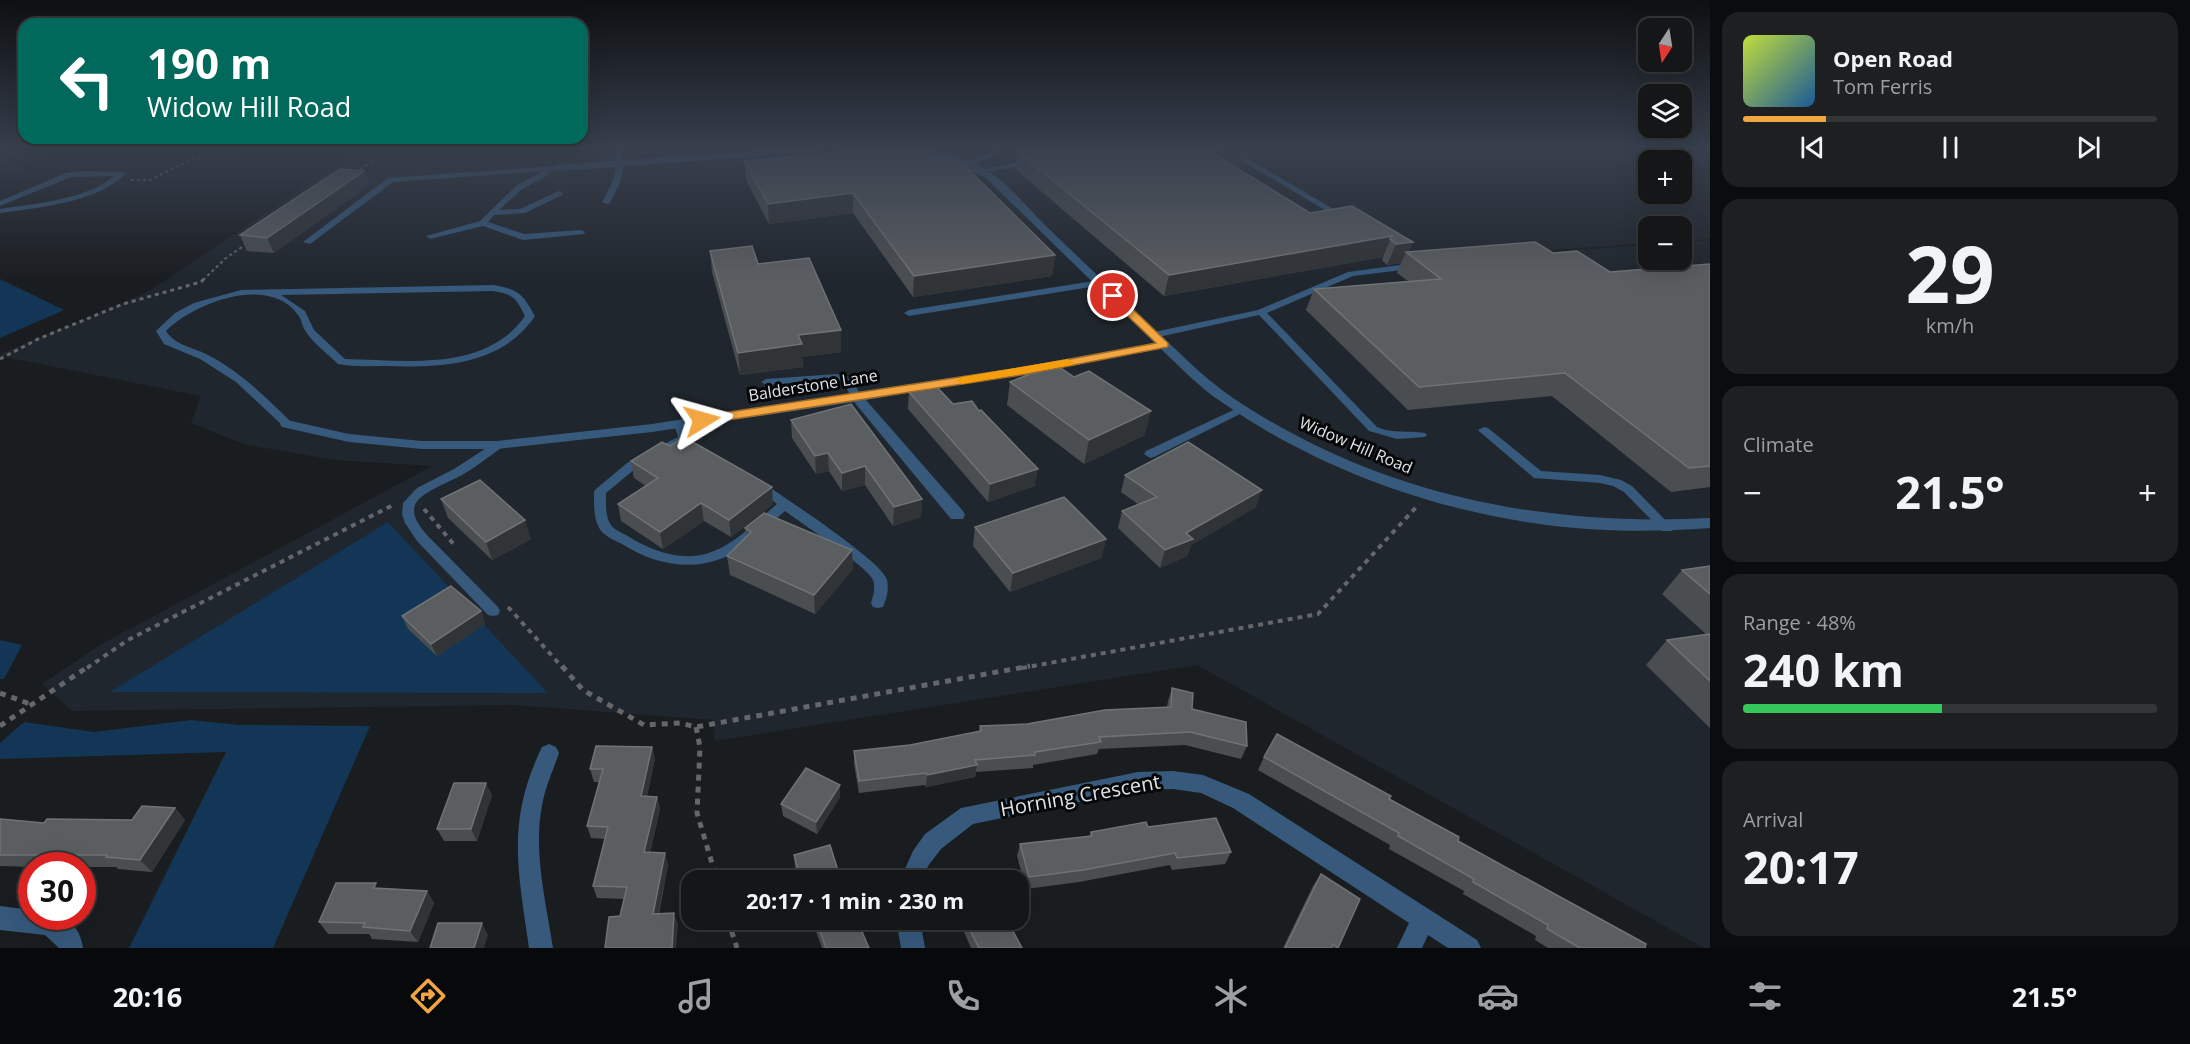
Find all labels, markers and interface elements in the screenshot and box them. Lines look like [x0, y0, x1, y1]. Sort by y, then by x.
north arrow [1638, 18, 1692, 72]
map controls [1638, 18, 1692, 270]
text: 190 m [147, 34, 271, 91]
icon: left [48, 42, 126, 120]
text: Open Road [1833, 43, 1953, 73]
text: Tom Ferris [1833, 73, 1932, 100]
button: layers [1638, 84, 1692, 138]
text: Widow Hill Road [147, 88, 351, 125]
icon: previous [1796, 131, 1829, 164]
icon: pause [1934, 131, 1967, 164]
icon: next [2072, 131, 2105, 164]
button: + [1638, 150, 1692, 204]
button: − [1638, 216, 1692, 270]
text: 29 [1905, 220, 1995, 326]
pin [1087, 270, 1138, 321]
icon: arrive [1096, 279, 1129, 312]
text: km/h [1926, 312, 1974, 339]
street label: Balderstone Lane [747, 364, 879, 406]
position arrow [670, 388, 734, 452]
street label: Widow Hill Road [1296, 411, 1416, 479]
text: Climate [1743, 431, 1814, 458]
text: 21.5° [1895, 461, 2005, 522]
text: − [1743, 470, 1762, 515]
text: + [2138, 470, 2157, 515]
text: Range · 48% [1743, 609, 1856, 636]
text: 240 km [1743, 639, 1904, 700]
street label: Horning Crescent [998, 768, 1162, 822]
text: Arrival [1743, 806, 1803, 833]
text: 20:17 [1743, 836, 1859, 897]
speed limit sign: 30 [18, 852, 96, 930]
text: 20:17 · 1 min · 230 m [746, 885, 964, 915]
icon: directions [407, 975, 449, 1017]
icon: music [675, 975, 717, 1017]
icon: phone [942, 975, 984, 1017]
icon: climate [1210, 975, 1252, 1017]
icon: car [1477, 975, 1519, 1017]
icon: filters [1744, 975, 1786, 1017]
text: 20:16 [113, 978, 182, 1015]
text: 21.5° [2012, 978, 2077, 1015]

